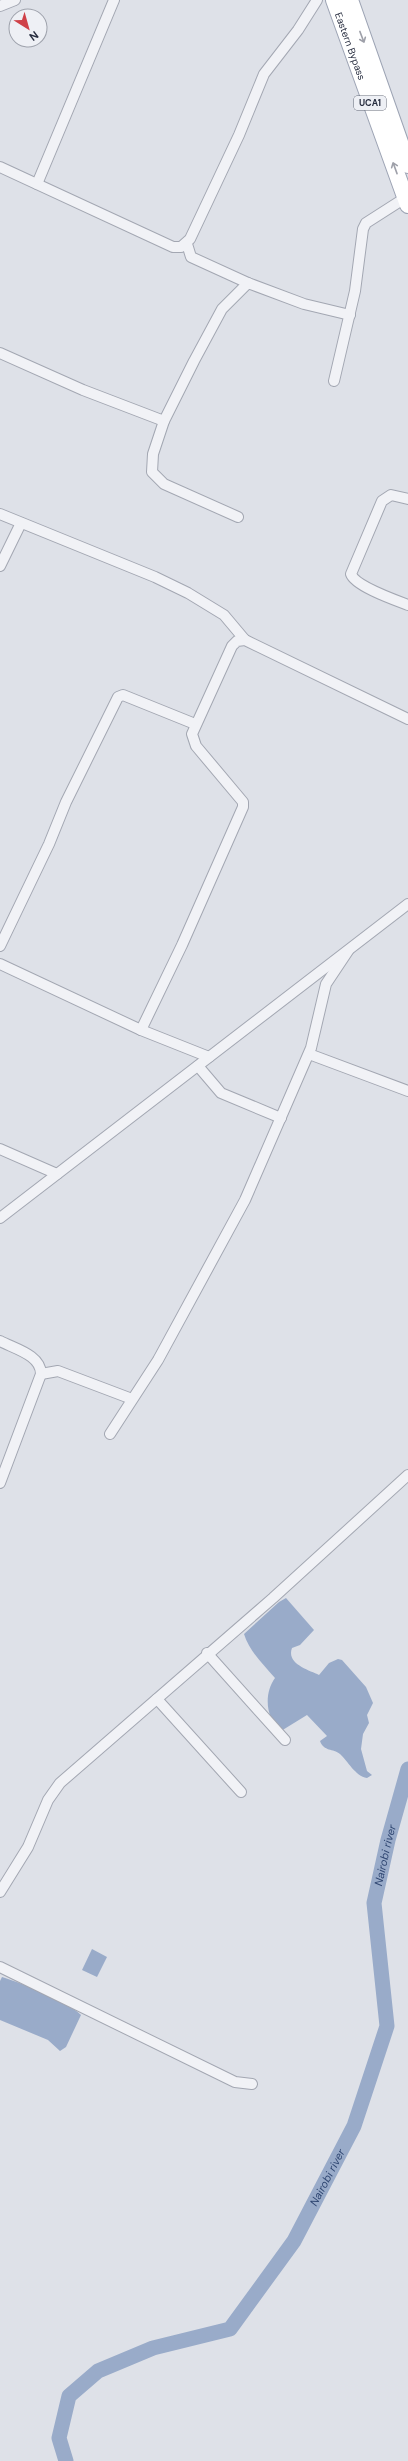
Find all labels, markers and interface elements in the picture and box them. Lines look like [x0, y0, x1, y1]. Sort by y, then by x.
north arrow [8, 8, 48, 48]
street label: Eastern Bypass [332, 11, 368, 82]
text: N [27, 28, 41, 44]
one-way arrow [359, 31, 367, 43]
road number: UCA1 [354, 96, 386, 110]
one-way arrow [390, 163, 398, 175]
water label: Nairobi river [371, 1822, 399, 1887]
water label: Nairobi river [307, 2146, 348, 2208]

